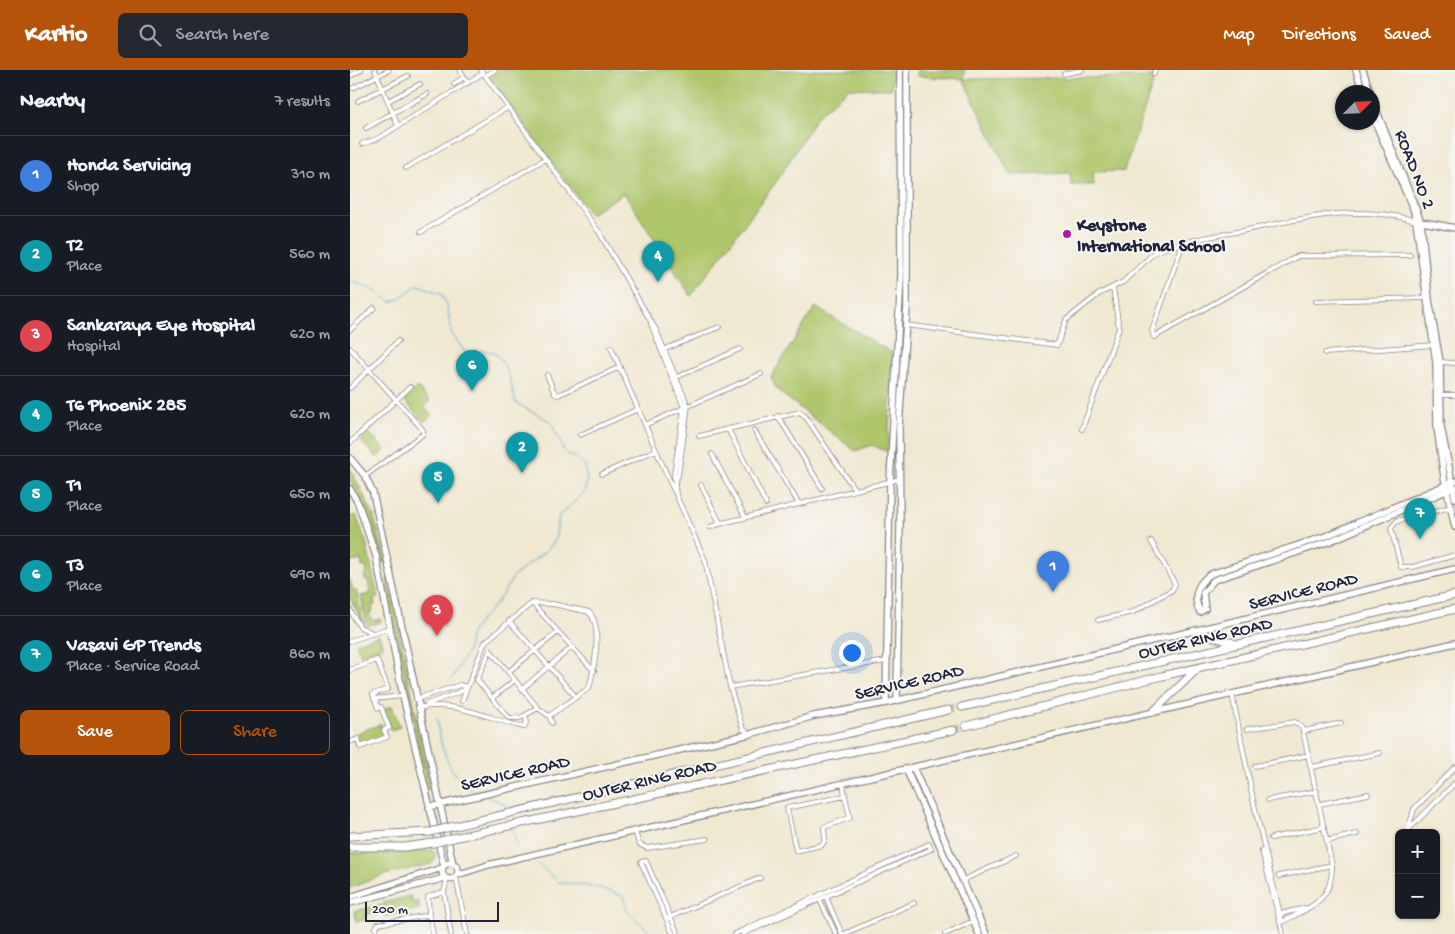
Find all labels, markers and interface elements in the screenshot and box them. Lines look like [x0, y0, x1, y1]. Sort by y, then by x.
search box [118, 13, 468, 58]
text: Kartio [25, 21, 88, 50]
icon: search [136, 21, 164, 49]
text: Search here [176, 24, 269, 47]
text: Map [1223, 25, 1255, 46]
text: Directions [1283, 25, 1356, 46]
text: Saved [1384, 25, 1430, 46]
north arrow [1335, 85, 1380, 130]
text: Nearby [20, 90, 85, 115]
text: 7 results [275, 93, 330, 112]
street label: ROAD NO 2 [1389, 128, 1438, 212]
text: Honda Servicing [67, 155, 191, 178]
text: 1 [33, 166, 39, 185]
text: 310 m [291, 166, 330, 185]
text: Shop [67, 178, 99, 197]
place label: Keystone International School [1076, 216, 1226, 258]
marker: Keystone International School [1061, 228, 1073, 240]
text: T2 [67, 235, 84, 258]
pin: 4 [642, 241, 674, 282]
text: 2 [32, 246, 40, 265]
text: 560 m [289, 246, 330, 265]
text: Place [67, 258, 102, 277]
text: Sankaraya Eye Hospital [67, 315, 255, 338]
text: 3 [32, 326, 40, 345]
text: 620 m [290, 326, 330, 345]
text: Hospital [67, 338, 121, 357]
pin: 6 [456, 350, 488, 391]
text: T6 Phoenix 285 [67, 395, 186, 418]
text: 4 [32, 406, 40, 425]
text: 620 m [290, 406, 330, 425]
text: Place [67, 418, 102, 437]
pin: 2 [506, 432, 538, 473]
pin: 5 [422, 462, 454, 503]
text: T1 [67, 475, 82, 498]
text: 5 [32, 486, 40, 505]
text: 650 m [289, 486, 330, 505]
text: Place [67, 498, 102, 517]
pin: 7 [1404, 498, 1436, 539]
pin: 1 [1037, 551, 1069, 592]
text: T3 [67, 555, 84, 578]
text: 6 [32, 566, 40, 585]
text: 690 m [290, 566, 330, 585]
street label: SERVICE ROAD [1247, 569, 1360, 616]
text: Place [67, 578, 102, 597]
pin: 3 [421, 595, 453, 636]
street label: OUTER RING ROAD [1137, 614, 1275, 665]
text: Vasavi GP Trends [67, 635, 201, 658]
your location [839, 640, 865, 666]
text: 7 [32, 646, 40, 665]
text: 860 m [289, 646, 330, 665]
text: Place · Service Road [67, 658, 199, 677]
street label: SERVICE ROAD [853, 661, 966, 706]
button: Save [20, 710, 170, 755]
button: Share [180, 710, 330, 755]
street label: SERVICE ROAD [459, 752, 572, 797]
street label: OUTER RING ROAD [581, 756, 719, 807]
map controls [1395, 829, 1440, 919]
button: + [1395, 829, 1440, 874]
button: − [1395, 874, 1440, 919]
scale bar [365, 899, 499, 922]
text: 200 m [372, 902, 408, 919]

